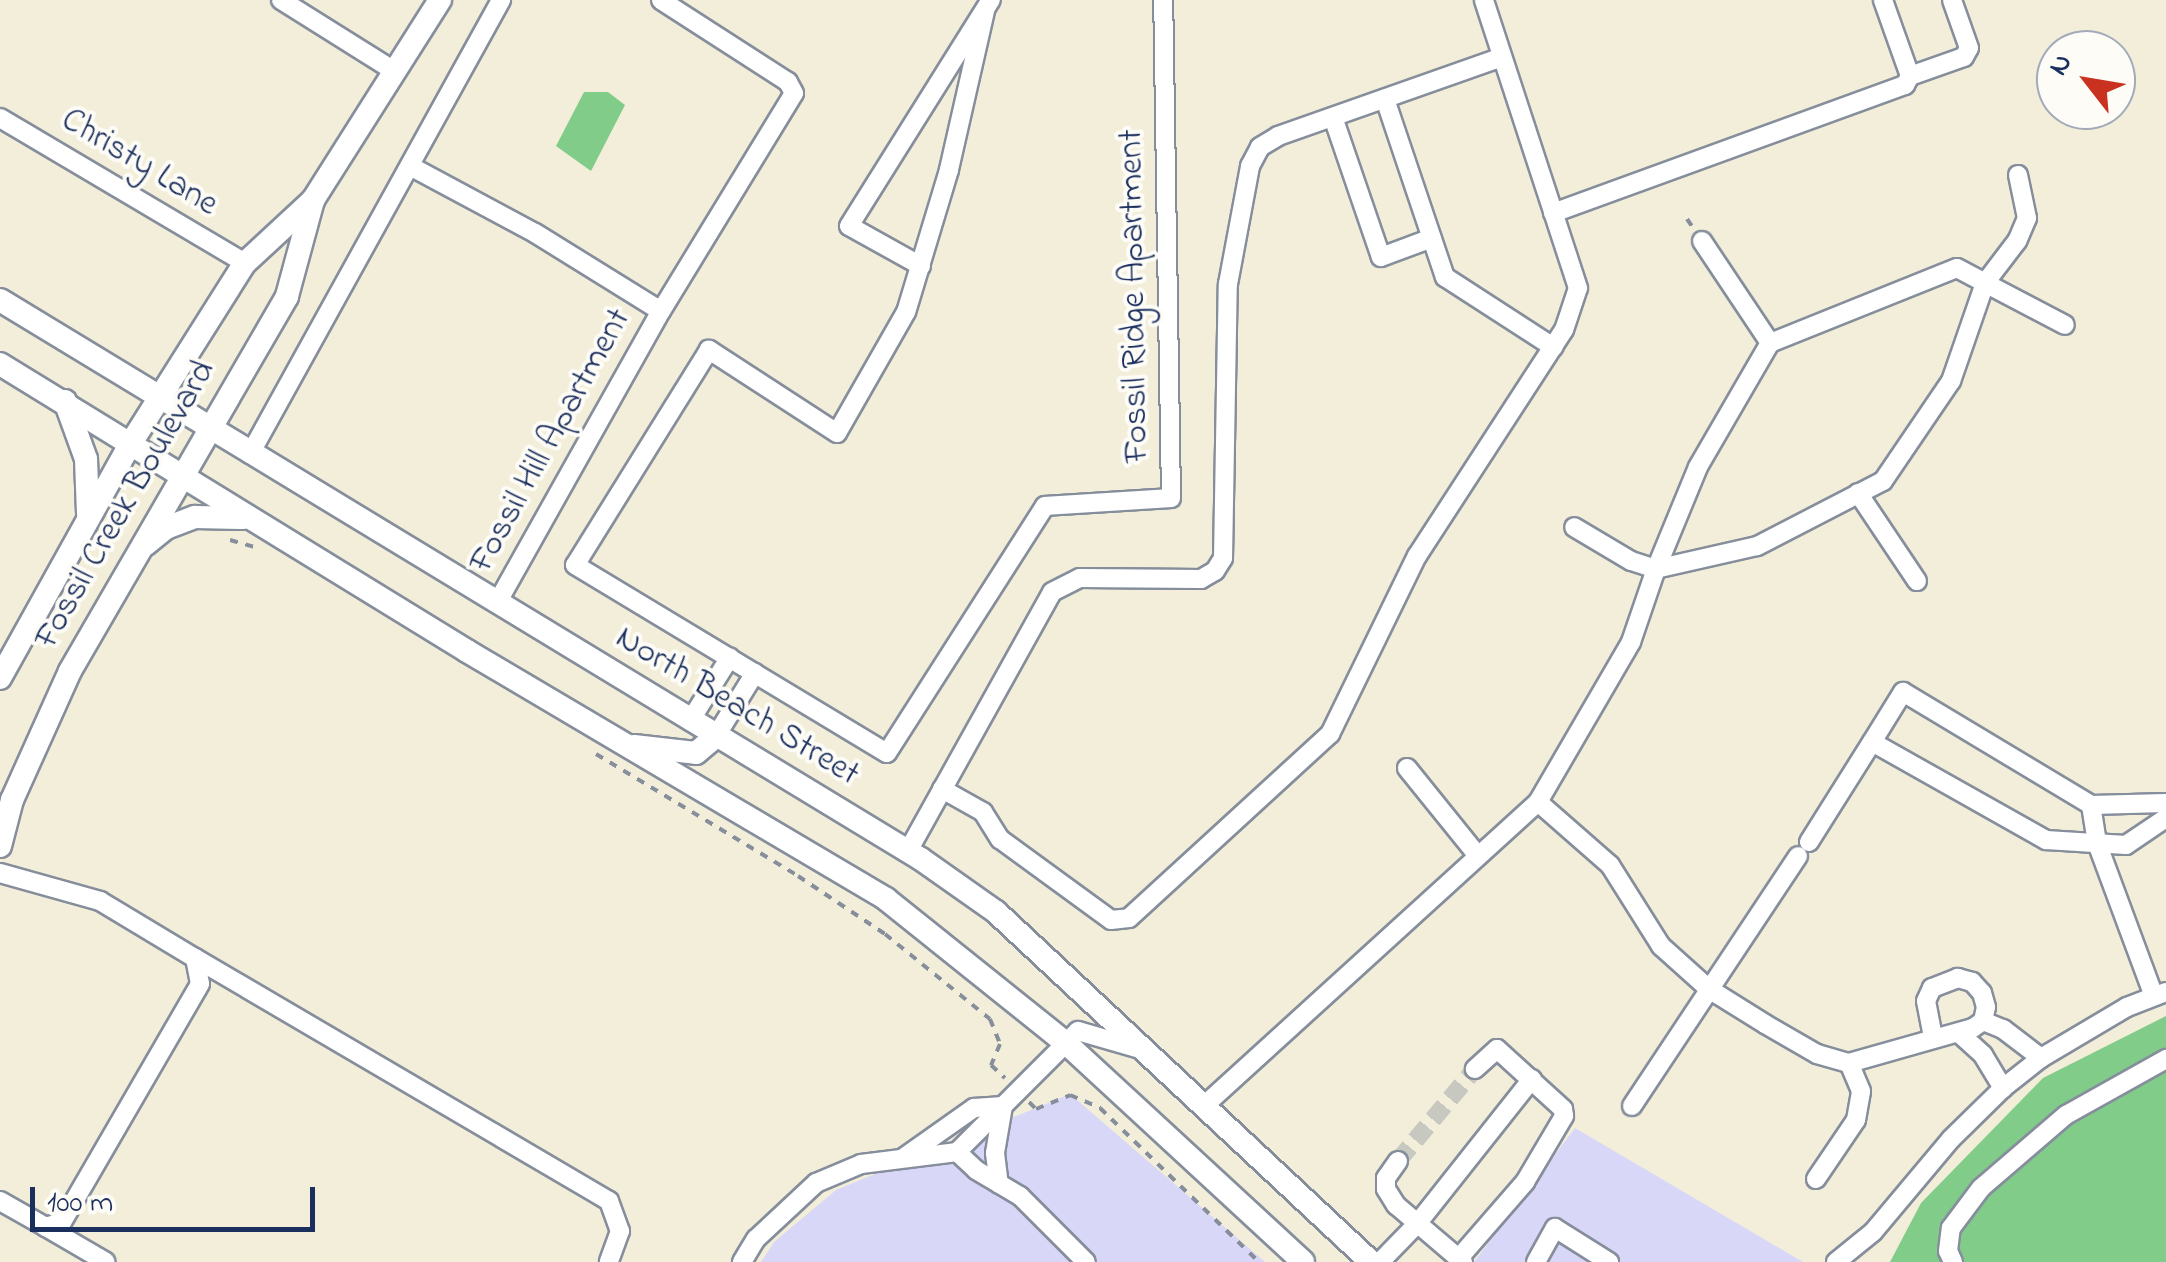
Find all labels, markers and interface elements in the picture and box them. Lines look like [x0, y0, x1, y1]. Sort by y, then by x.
north arrow [2036, 30, 2136, 130]
text: N [2039, 47, 2084, 84]
street label: Christy Lane [53, 100, 225, 226]
street label: Fossil Ridge Apartment [1111, 129, 1159, 463]
street label: Fossil Hill Apartment [461, 302, 641, 580]
street label: Fossil Creek Boulevard [26, 353, 226, 657]
street label: North Beach Street [607, 618, 867, 796]
scale bar [35, 1167, 320, 1229]
text: 100 m [47, 1182, 113, 1226]

